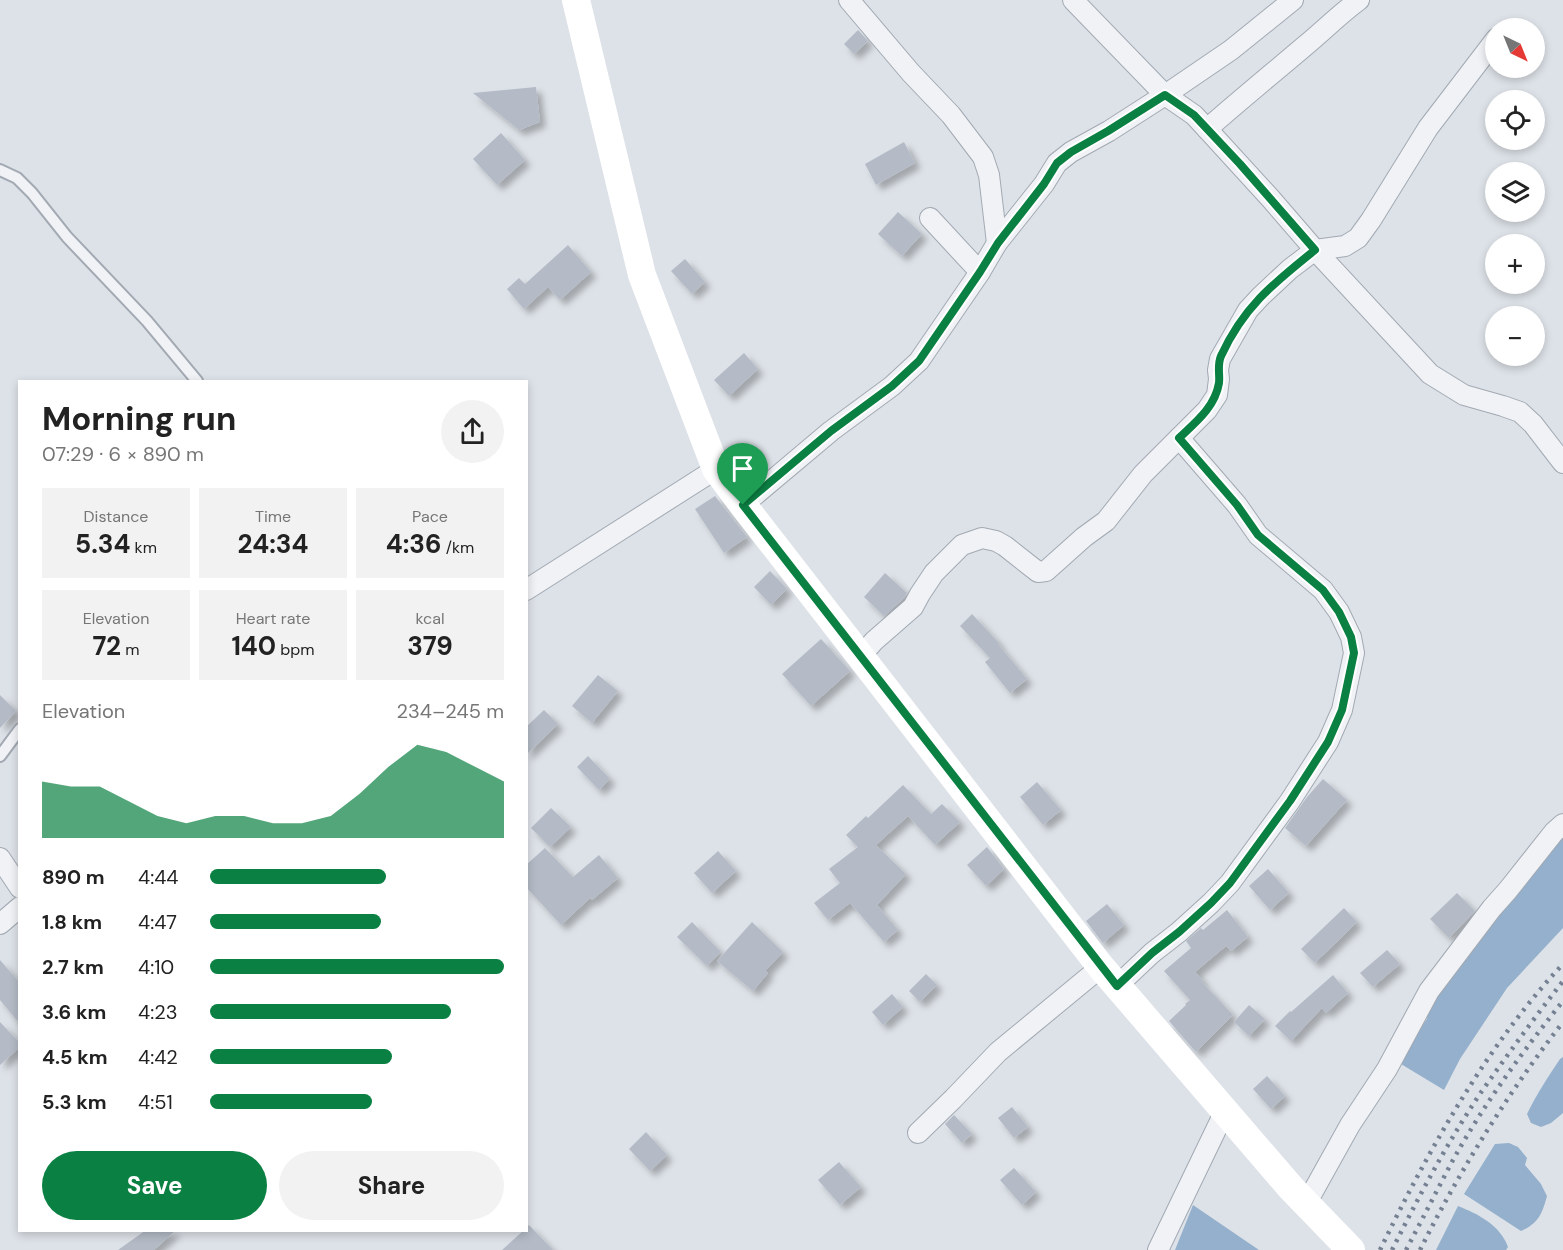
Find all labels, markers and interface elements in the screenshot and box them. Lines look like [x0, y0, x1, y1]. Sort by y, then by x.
north arrow [1485, 18, 1545, 78]
map controls [1485, 18, 1545, 366]
button: locate [1485, 90, 1545, 150]
button: layers [1485, 162, 1545, 222]
button: + [1485, 234, 1545, 294]
button: − [1485, 306, 1545, 366]
text: Morning run [42, 397, 236, 440]
button: share [441, 400, 504, 463]
text: 07:29 · 6 × 890 m [42, 441, 204, 467]
pin [717, 443, 768, 505]
icon: arrive [726, 452, 759, 485]
text: Distance [84, 506, 148, 527]
text: Time [255, 506, 291, 527]
text: Pace [412, 506, 448, 527]
text: 5.34 [75, 527, 130, 561]
text: 24:34 [238, 527, 308, 561]
text: 4:36 [386, 527, 441, 561]
text: km [130, 537, 157, 558]
text: /km [441, 537, 474, 558]
text: Elevation [83, 608, 149, 629]
text: Heart rate [236, 608, 310, 629]
text: kcal [416, 608, 444, 629]
text: 72 [92, 629, 121, 663]
text: 140 [231, 629, 276, 663]
text: 379 [407, 629, 453, 663]
text: m [121, 639, 140, 660]
text: bpm [276, 639, 315, 660]
text: Elevation [42, 698, 125, 724]
text: 234–245 m [396, 698, 504, 724]
text: 890 m [42, 864, 105, 890]
text: 4:44 [138, 864, 178, 890]
text: 1.8 km [42, 909, 102, 935]
text: 4:47 [138, 909, 177, 935]
text: 2.7 km [42, 954, 104, 980]
text: 4:10 [138, 954, 174, 980]
text: 3.6 km [42, 999, 106, 1025]
text: 4:23 [138, 999, 178, 1025]
text: 4.5 km [42, 1044, 108, 1070]
text: 4:42 [138, 1044, 178, 1070]
text: 5.3 km [42, 1089, 107, 1115]
text: 4:51 [138, 1089, 173, 1115]
button: Save [42, 1151, 267, 1220]
button: Share [279, 1151, 504, 1220]

